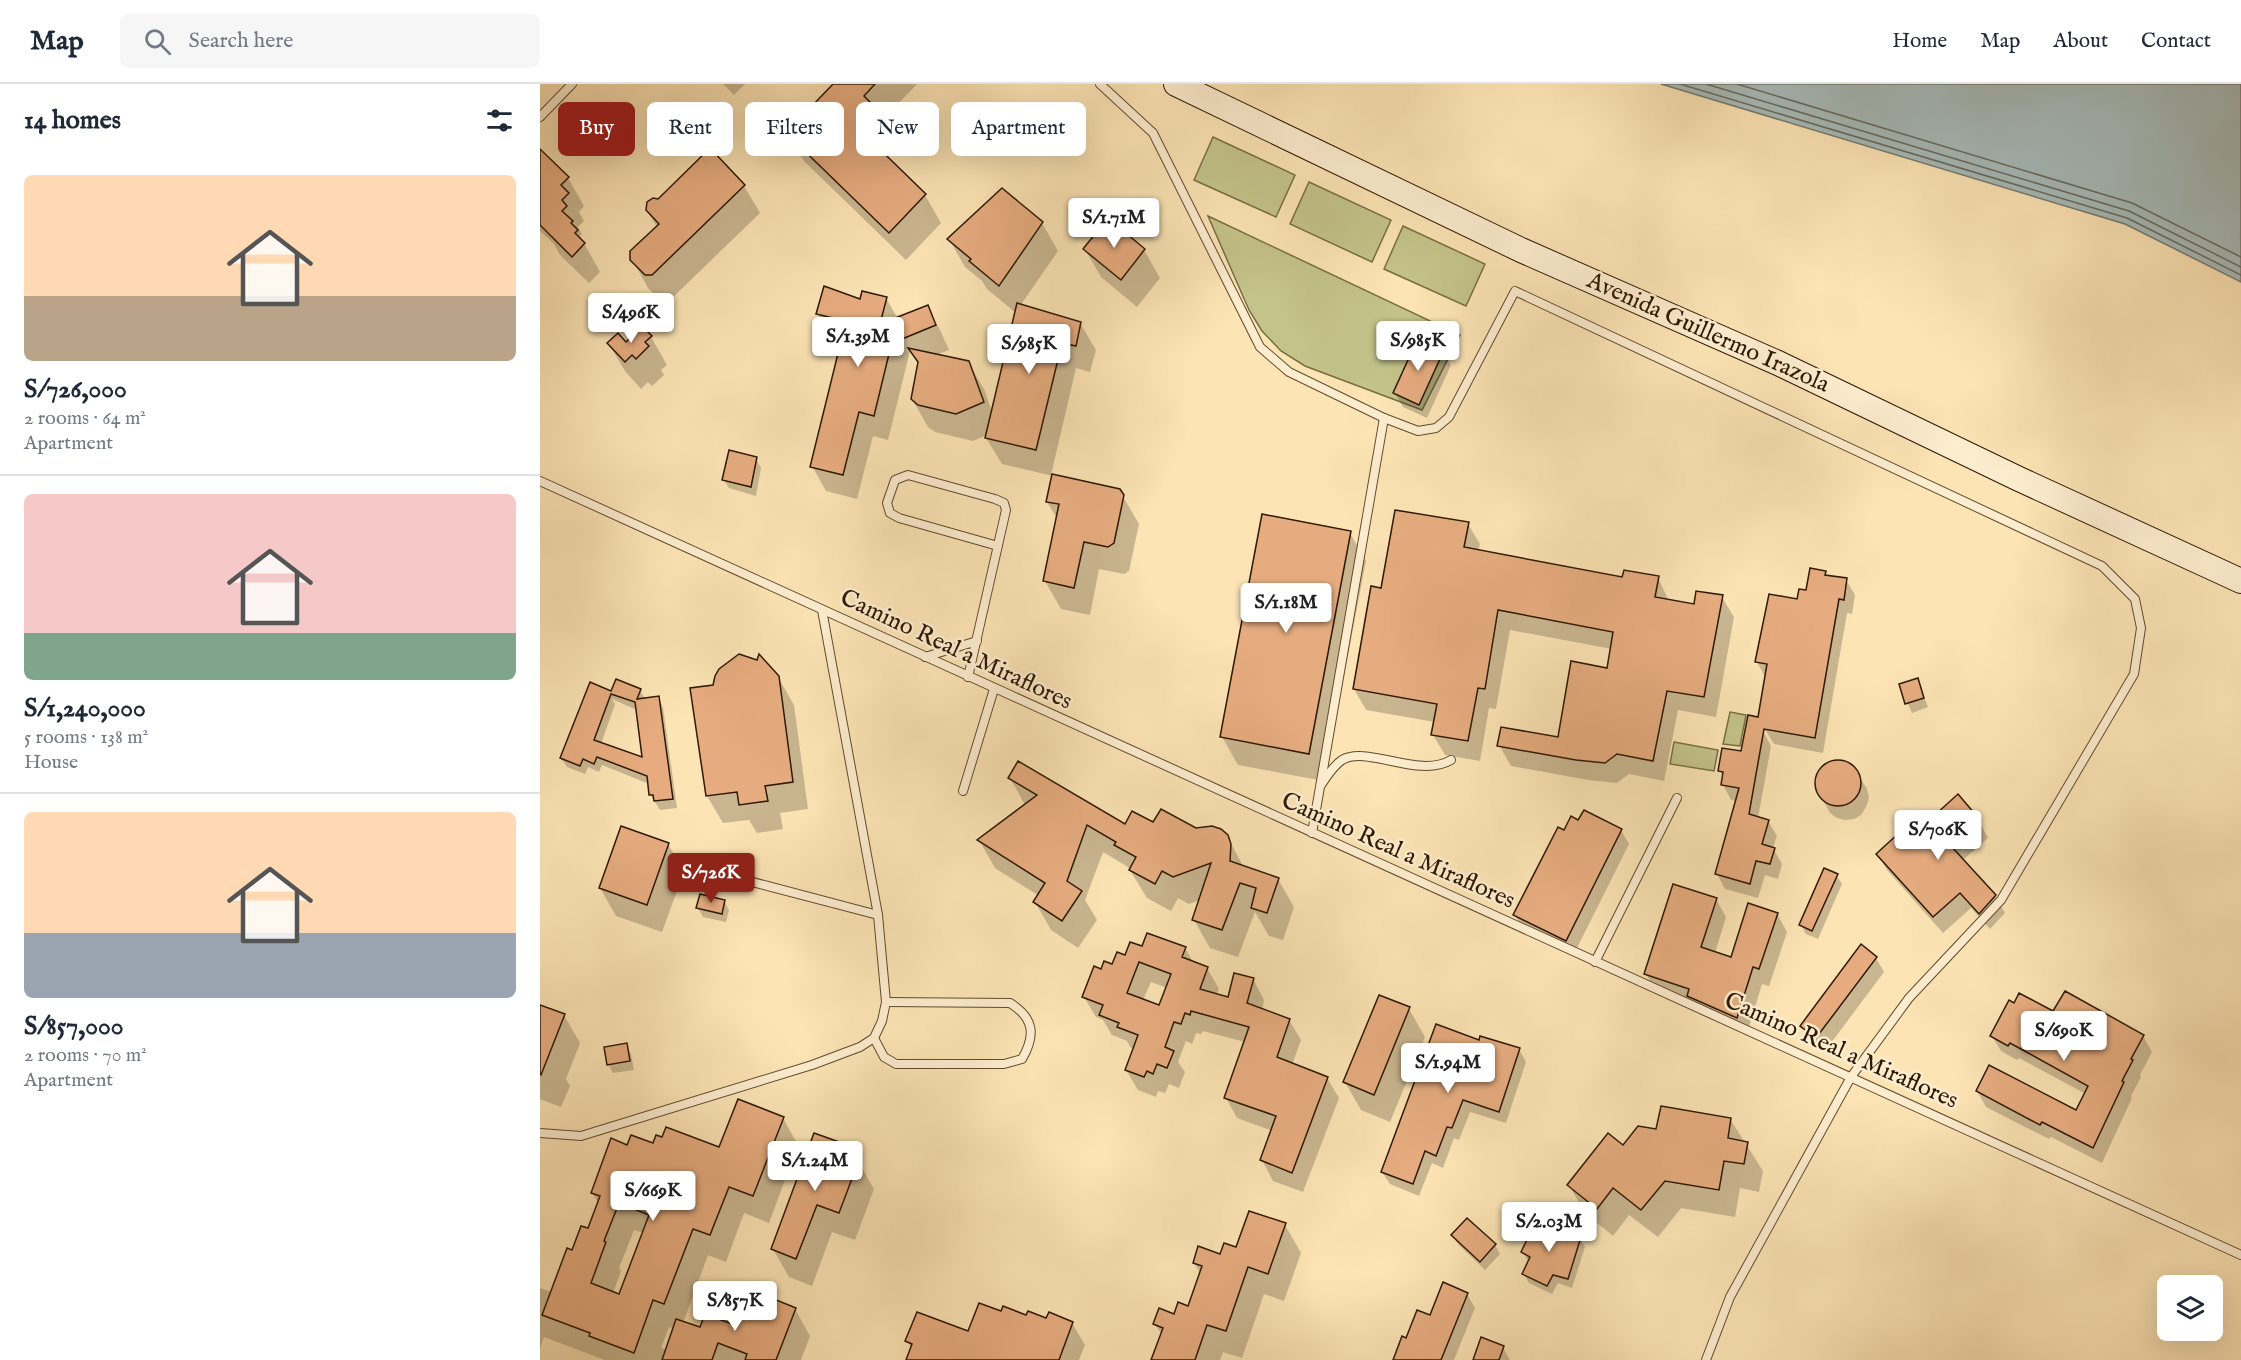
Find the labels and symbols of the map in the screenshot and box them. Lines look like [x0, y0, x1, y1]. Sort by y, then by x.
pin: S/1.71M [1059, 198, 1169, 249]
street label: Avenida Guillermo Irazola [1581, 265, 1835, 401]
pin: S/496K [582, 293, 680, 344]
pin: S/1.39M [803, 317, 913, 368]
pin: S/985K [1369, 321, 1467, 372]
pin: S/985K [980, 324, 1078, 375]
street label: Camino Real a Miraflores [835, 583, 1077, 717]
pin: S/1.18M [1231, 583, 1341, 634]
street label: Camino Real a Miraflores [1276, 785, 1520, 917]
pin: S/706K [1889, 810, 1987, 861]
pin: S/726K [662, 853, 760, 904]
street label: Camino Real a Miraflores [1719, 985, 1963, 1117]
pin: S/690K [2015, 1011, 2113, 1062]
pin: S/1.94M [1393, 1043, 1503, 1094]
pin: S/1.24M [760, 1141, 870, 1192]
pin: S/669K [604, 1171, 702, 1222]
pin: S/2.03M [1494, 1202, 1604, 1253]
pin: S/857K [686, 1281, 784, 1332]

